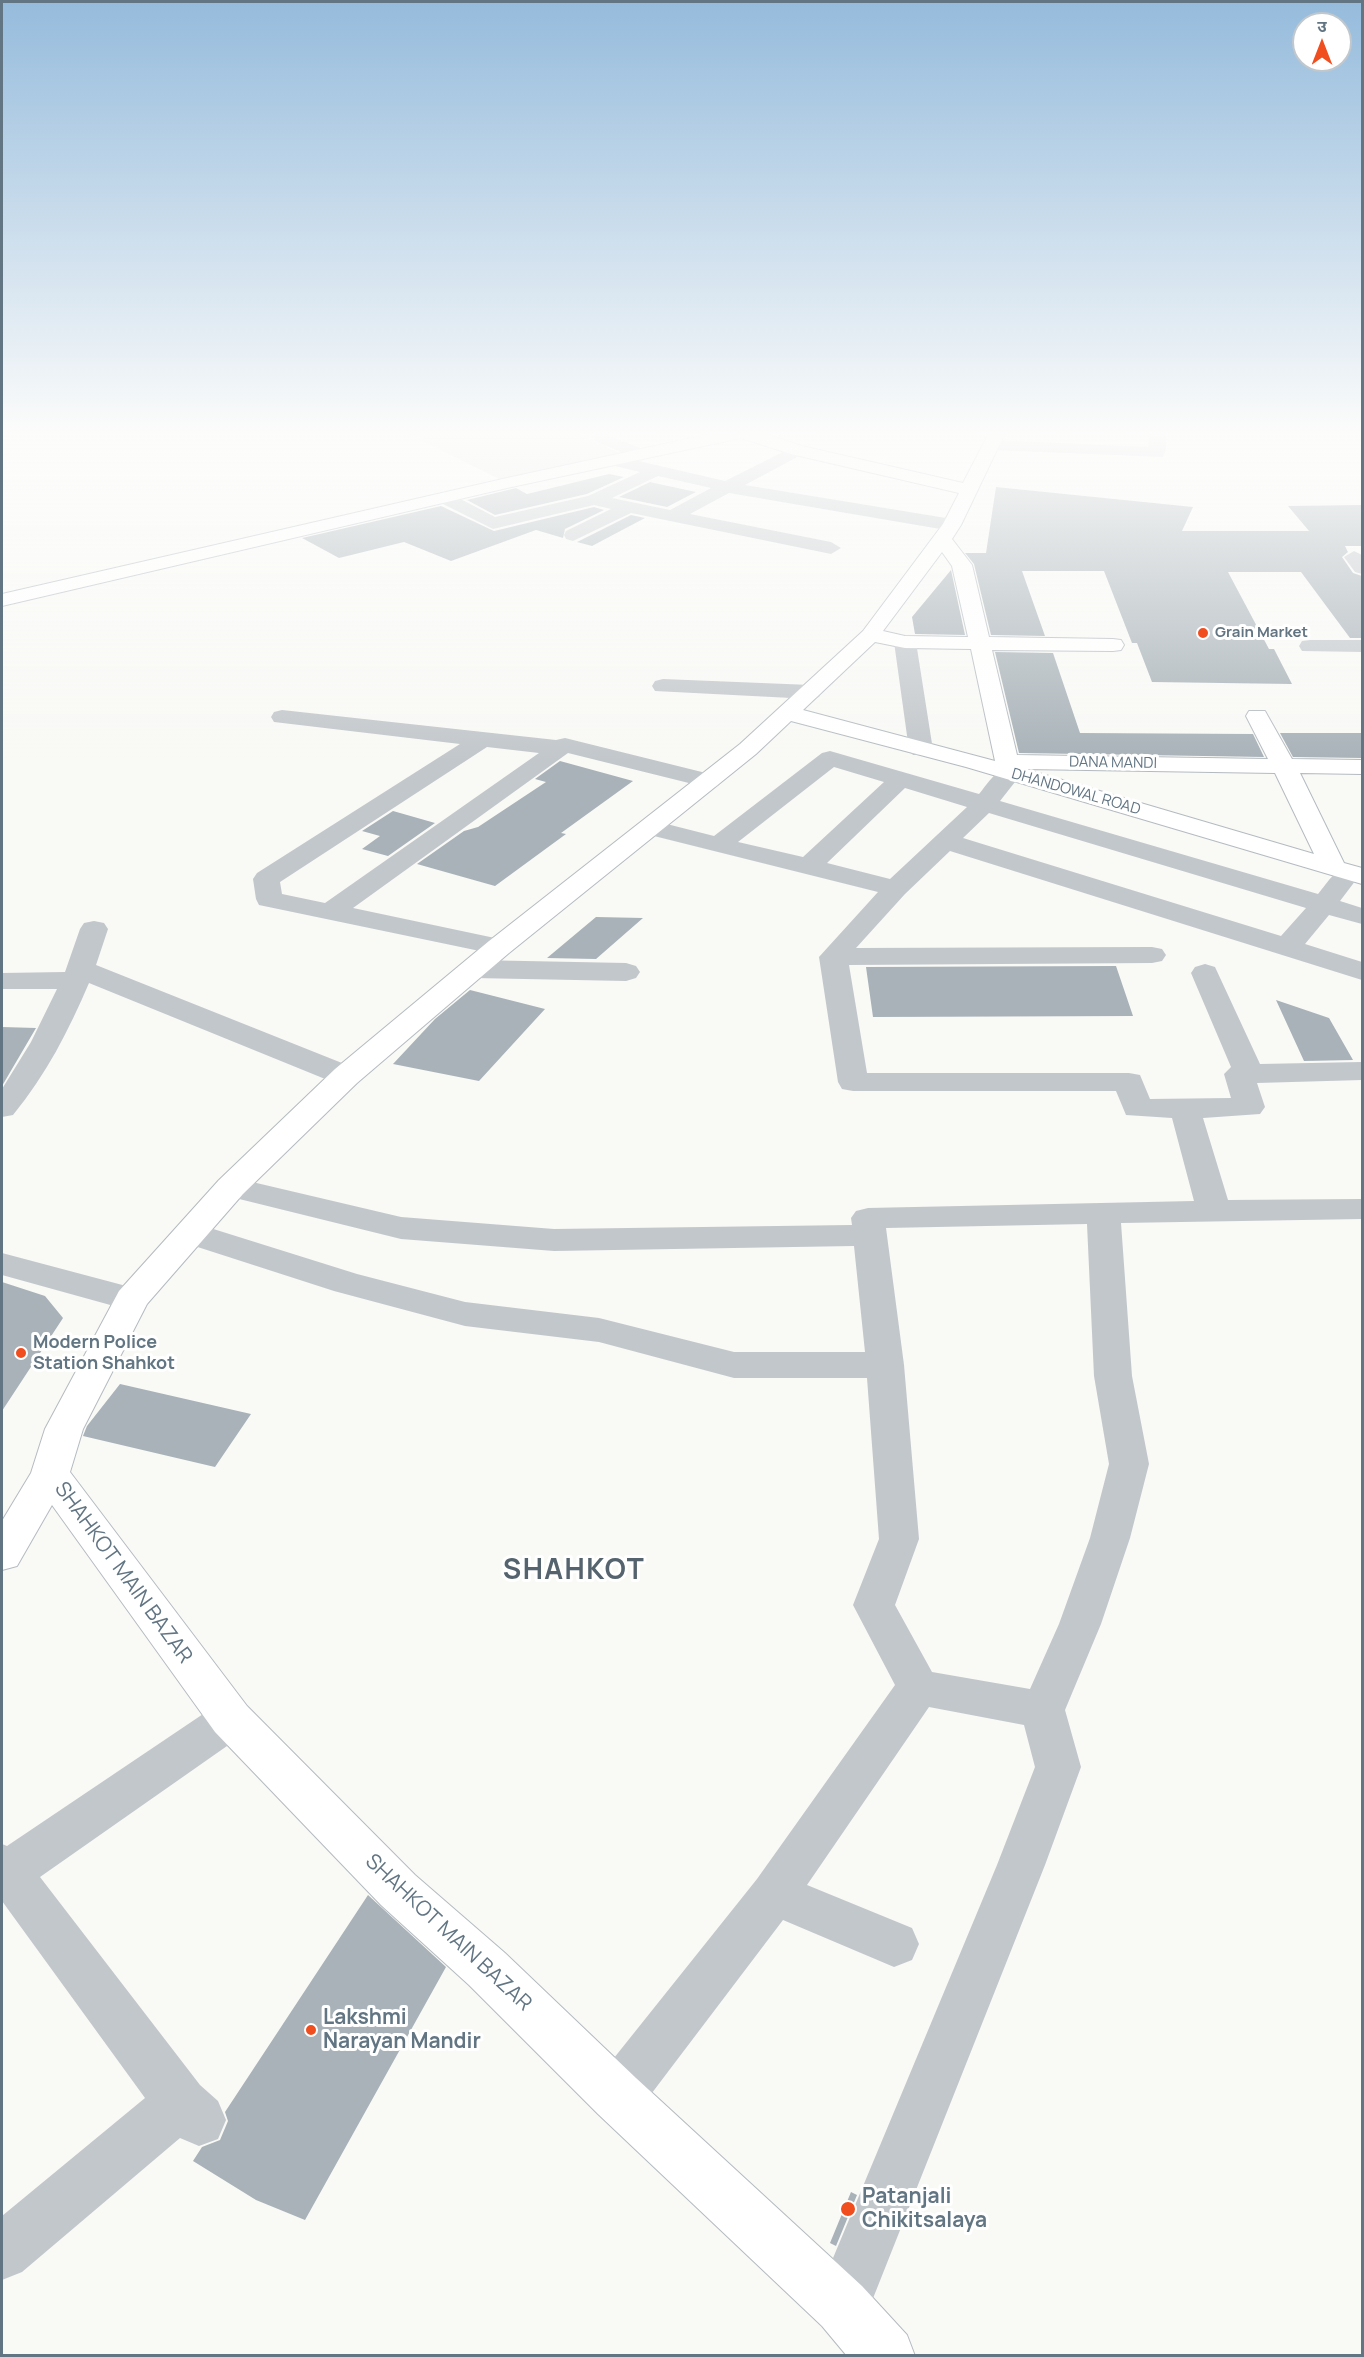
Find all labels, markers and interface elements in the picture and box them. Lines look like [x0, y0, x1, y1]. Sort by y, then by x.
north arrow [1292, 12, 1352, 72]
text: उ [1317, 15, 1327, 37]
place label: Grain Market [1215, 624, 1308, 642]
marker: Grain Market [1196, 626, 1210, 640]
street label: DANA MANDI [1069, 753, 1157, 773]
street label: DHANDOWAL ROAD [1009, 765, 1143, 819]
place label: Modern Police Station Shahkot [33, 1332, 175, 1374]
marker: Modern Police Station Shahkot [14, 1346, 28, 1360]
street label: SHAHKOT MAIN BAZAR [49, 1477, 197, 1669]
district label: SHAHKOT [503, 1554, 645, 1588]
street label: SHAHKOT MAIN BAZAR [360, 1849, 536, 2017]
place label: Lakshmi Narayan Mandir [323, 2005, 481, 2055]
marker: Lakshmi Narayan Mandir [304, 2023, 318, 2037]
place label: Patanjali Chikitsalaya [862, 2184, 987, 2234]
marker: Patanjali Chikitsalaya [839, 2200, 857, 2218]

